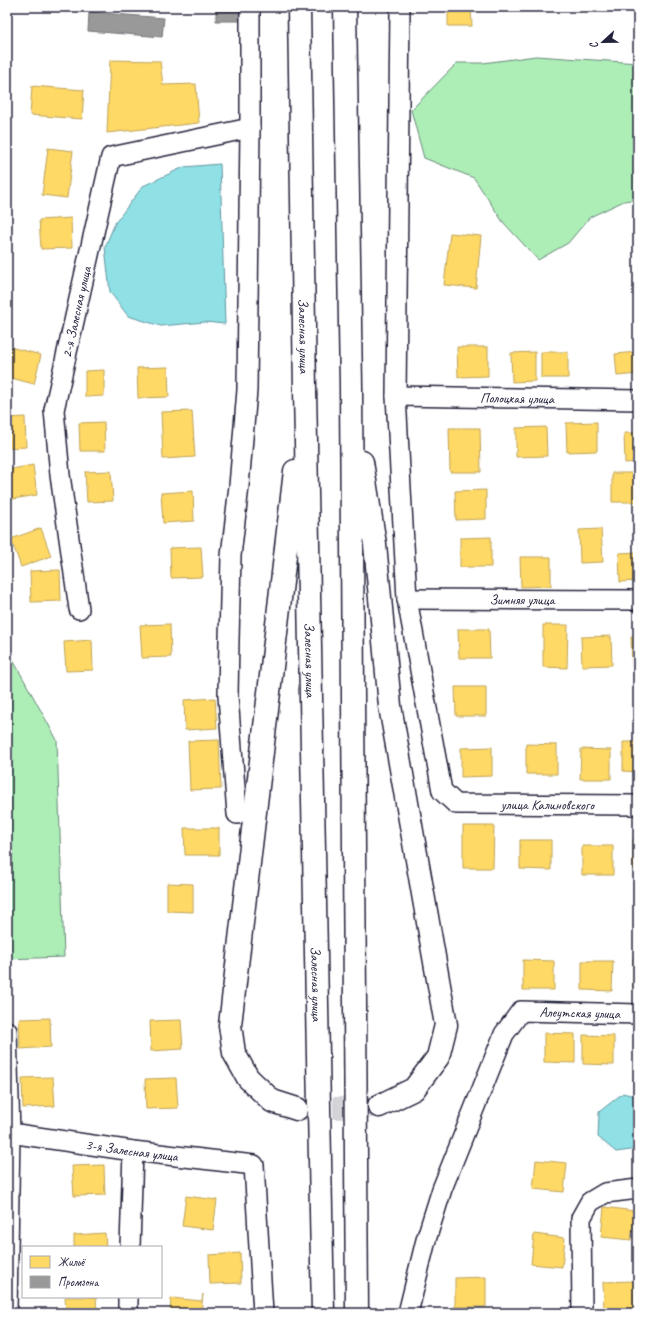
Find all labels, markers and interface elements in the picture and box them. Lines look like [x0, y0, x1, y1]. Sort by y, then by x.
north arrow [583, 22, 623, 62]
text: С [586, 39, 601, 51]
street label: 2-я Залесная улица [58, 264, 95, 359]
street label: Залесная улица [295, 298, 313, 374]
street label: Полоцкая улица [480, 389, 555, 407]
street label: Зимняя улица [489, 591, 556, 608]
street label: Залесная улица [301, 622, 320, 698]
street label: улица Калиновского [500, 796, 596, 813]
street label: Залесная улица [307, 946, 326, 1022]
street label: Алеутская улица [539, 1003, 621, 1022]
street label: 3-я Залесная улица [85, 1136, 180, 1165]
legend [22, 1246, 162, 1298]
text: Жильё [58, 1254, 86, 1270]
text: Промзона [58, 1274, 100, 1290]

